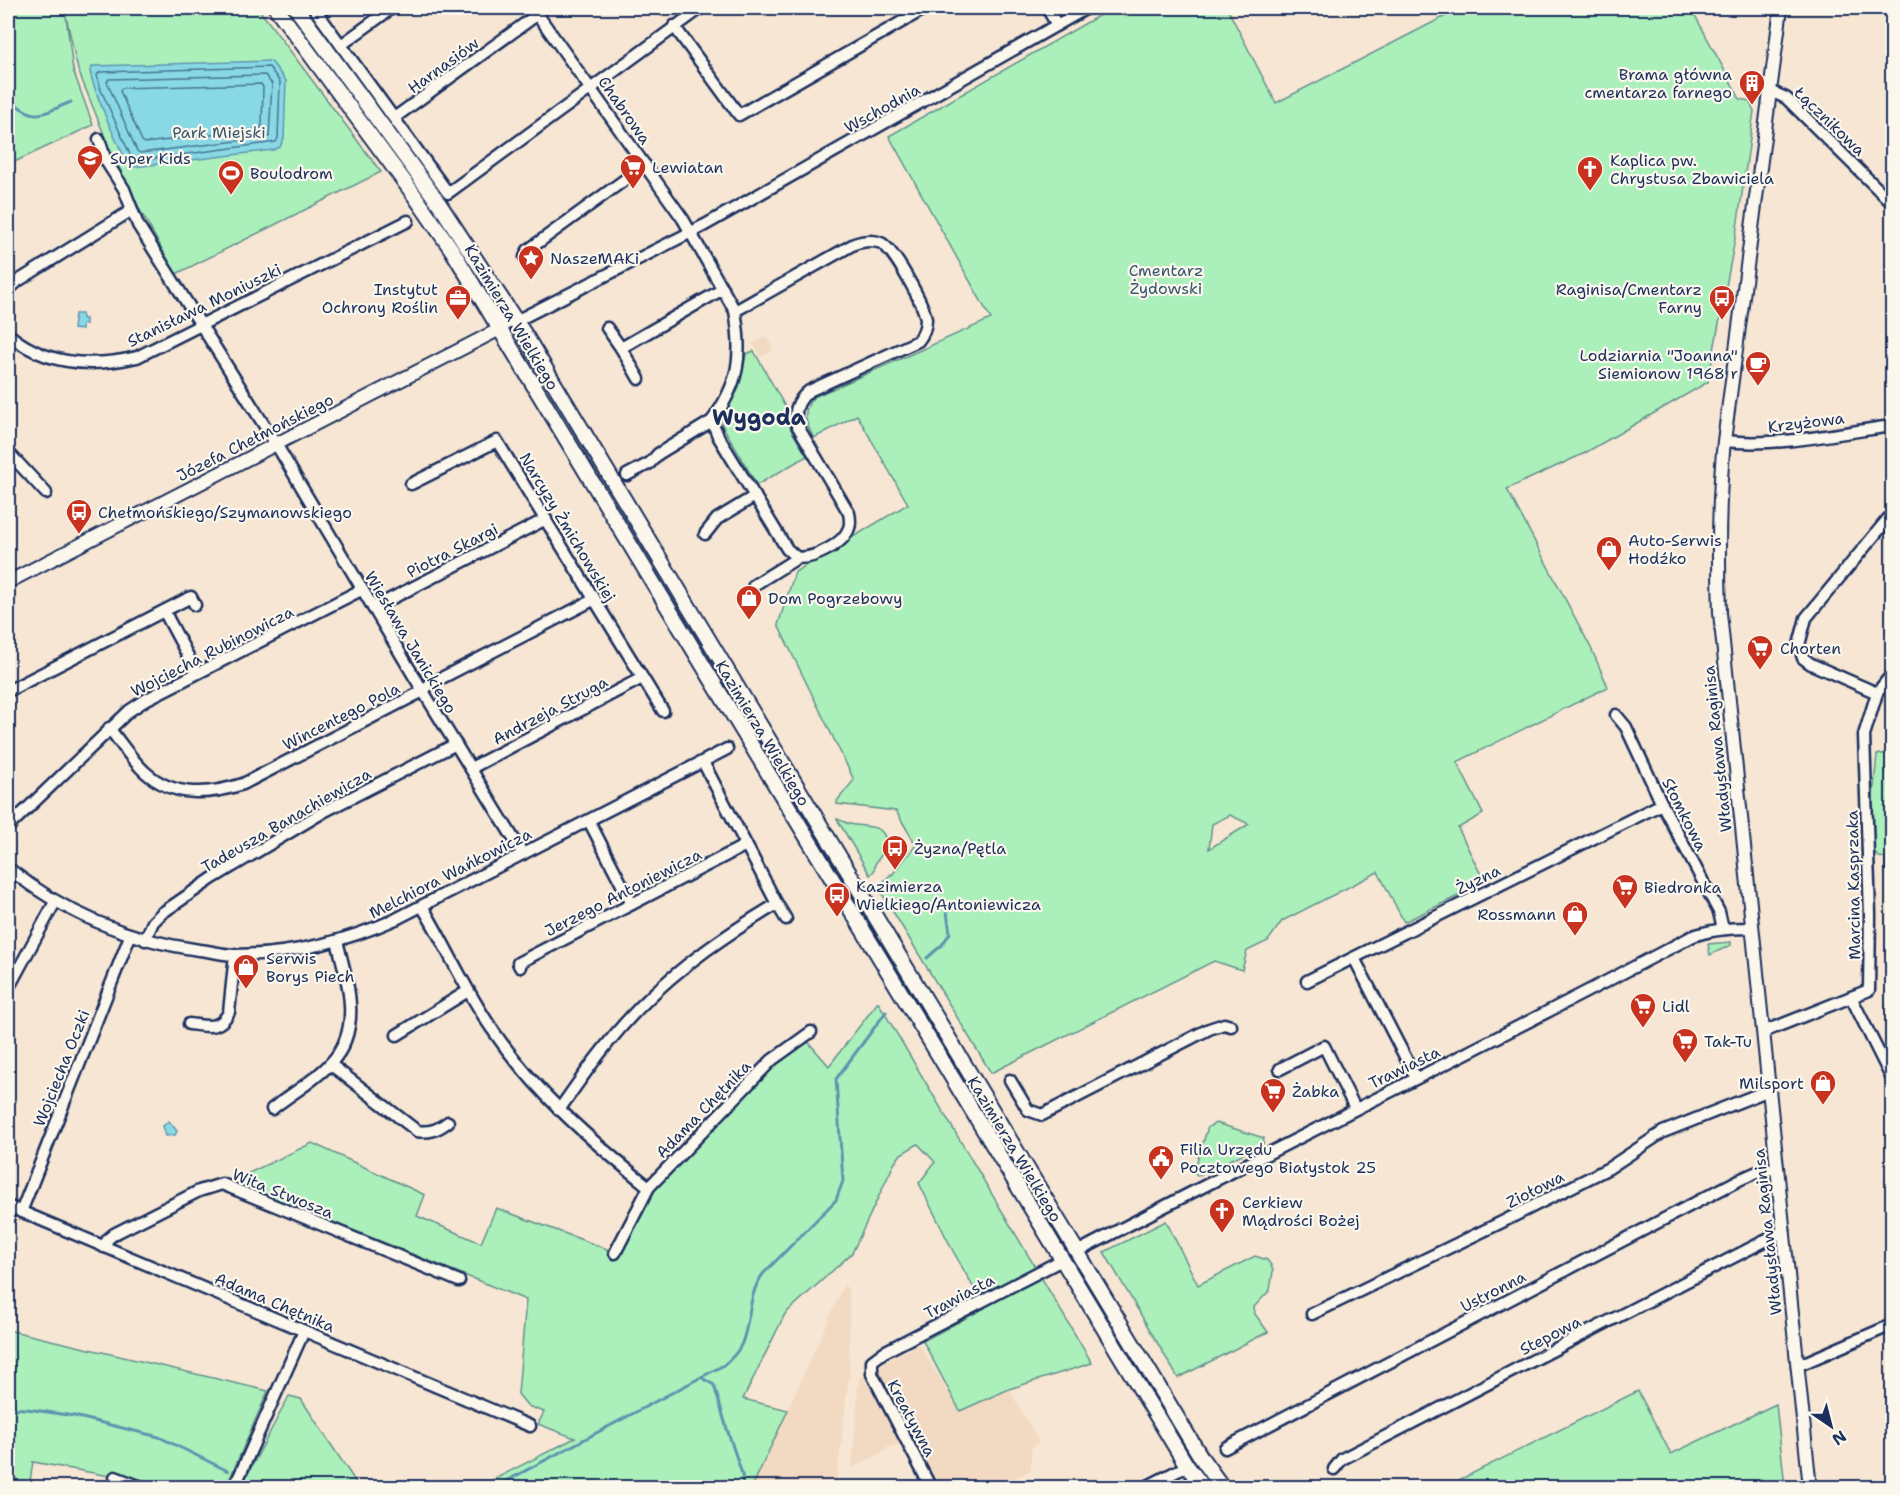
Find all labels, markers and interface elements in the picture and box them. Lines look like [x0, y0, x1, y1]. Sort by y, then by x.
street label: Harnasiów [403, 32, 483, 98]
place label: Brama główna cmentarza farnego [1584, 64, 1732, 103]
building icon: Brama główna cmentarza farnego [1737, 68, 1767, 106]
street label: Chabrowa [593, 72, 656, 148]
street label: Wschodnia [841, 79, 924, 138]
street label: Łącznikowa [1789, 81, 1870, 161]
park label: Park Miejski [172, 122, 266, 143]
school or university icon: Super Kids [75, 143, 105, 181]
place label: Super Kids [110, 148, 191, 169]
place label: Kaplica pw. Chrystusa Zbawiciela [1610, 150, 1774, 189]
supermarket icon: Lewiatan [618, 152, 648, 190]
church icon: Kaplica pw. Chrystusa Zbawiciela [1575, 154, 1605, 192]
place label: Lewiatan [652, 157, 724, 178]
sports icon: Boulodrom [216, 158, 246, 196]
place label: Boulodrom [250, 163, 333, 184]
street label: Kazimierza Wielkiego [460, 241, 563, 394]
place icon: NaszeMAKi [516, 243, 546, 281]
place label: NaszeMAKi [550, 248, 639, 269]
street label: Stanisława Moniuszki [124, 259, 285, 352]
park label: Cmentarz Żydowski [1129, 260, 1203, 299]
place label: Instytut Ochrony Roślin [322, 279, 438, 318]
place label: Raginisa/Cmentarz Farny [1556, 279, 1702, 318]
office icon: Instytut Ochrony Roślin [443, 283, 473, 321]
bus stop icon: Raginisa/Cmentarz Farny [1707, 283, 1737, 321]
place label: Lodziarnia "Joanna" Siemionow 1968 r [1579, 345, 1738, 384]
cafe icon: Lodziarnia "Joanna" Siemionow 1968 r [1743, 349, 1773, 387]
street label: Józefa Chełmońskiego [173, 389, 337, 486]
district label: Wygoda [712, 403, 806, 432]
street label: Krzyżowa [1767, 407, 1846, 438]
street label: Narcyzy Żmichowskiej [515, 449, 621, 606]
bus stop icon: Chełmońskiego/Szymanowskiego [64, 497, 94, 535]
place label: Chełmońskiego/Szymanowskiego [98, 502, 352, 523]
street label: Piotra Skargi [403, 518, 502, 583]
place label: Auto-Serwis Hodźko [1628, 530, 1722, 569]
shop icon: Auto-Serwis Hodźko [1594, 534, 1624, 572]
street label: Wiesława Janickiego [360, 567, 461, 717]
shop icon: Dom Pogrzebowy [734, 583, 764, 621]
place label: Dom Pogrzebowy [768, 588, 902, 609]
street label: Wojciecha Rubinowicza [127, 601, 297, 702]
supermarket icon: Chorten [1745, 633, 1775, 671]
place label: Chorten [1780, 638, 1841, 659]
street label: Kazimierza Wielkiego [711, 657, 814, 810]
street label: Władysława Raginisa [1698, 665, 1737, 833]
street label: Andrzeja Struga [489, 671, 611, 750]
street label: Wincentego Pola [279, 678, 403, 755]
street label: Tadeusza Banachiewicza [198, 763, 375, 878]
street label: Słomkowa [1657, 774, 1712, 854]
street label: Marcina Kasprzaka [1842, 810, 1865, 960]
street label: Melchiora Wańkowicza [365, 823, 535, 924]
bus stop icon: Żyzna/Pętla [880, 833, 910, 871]
place label: Żyzna/Pętla [914, 838, 1006, 859]
street label: Jerzego Antoniewicza [541, 844, 705, 941]
street label: Żyzna [1453, 860, 1504, 899]
supermarket icon: Biedronka [1610, 872, 1640, 910]
place label: Kazimierza Wielkiego/Antoniewicza [856, 876, 1041, 915]
place label: Biedronka [1644, 877, 1722, 898]
bus stop icon: Kazimierza Wielkiego/Antoniewicza [822, 880, 852, 918]
shop icon: Rossmann [1560, 899, 1590, 937]
place label: Rossmann [1477, 904, 1556, 925]
place label: Serwis Borys Piech [266, 948, 355, 987]
shop icon: Serwis Borys Piech [231, 952, 261, 990]
supermarket icon: Lidl [1628, 991, 1658, 1029]
place label: Lidl [1662, 996, 1690, 1017]
street label: Wojciecha Oczki [28, 1007, 94, 1130]
supermarket icon: Tak-Tu [1670, 1026, 1700, 1064]
place label: Tak-Tu [1704, 1031, 1752, 1052]
street label: Trawiasta [1365, 1041, 1443, 1094]
street label: Adama Chętnika [651, 1056, 756, 1163]
shop icon: Milsport [1808, 1068, 1838, 1106]
street label: Kazimierza Wielkiego [963, 1073, 1066, 1226]
place label: Milsport [1739, 1073, 1804, 1094]
supermarket icon: Żabka [1258, 1076, 1288, 1114]
place label: Żabka [1292, 1081, 1339, 1102]
place label: Filia Urzędu Pocztowego Białystok 25 [1180, 1139, 1376, 1178]
public building icon: Filia Urzędu Pocztowego Białystok 25 [1146, 1143, 1176, 1181]
street label: Władysława Raginisa [1748, 1148, 1787, 1316]
street label: Wita Stwosza [229, 1164, 337, 1223]
street label: Ziołowa [1503, 1166, 1568, 1213]
place label: Cerkiew Mądrości Bożej [1242, 1192, 1359, 1231]
church icon: Cerkiew Mądrości Bożej [1207, 1196, 1237, 1234]
street label: Ustronna [1457, 1266, 1530, 1317]
street label: Adama Chętnika [212, 1268, 338, 1337]
street label: Trawiasta [920, 1269, 998, 1324]
street label: Stepowa [1516, 1311, 1585, 1360]
street label: Kreatywna [882, 1376, 941, 1460]
north arrow [1801, 1396, 1861, 1456]
text: N [1828, 1426, 1851, 1450]

